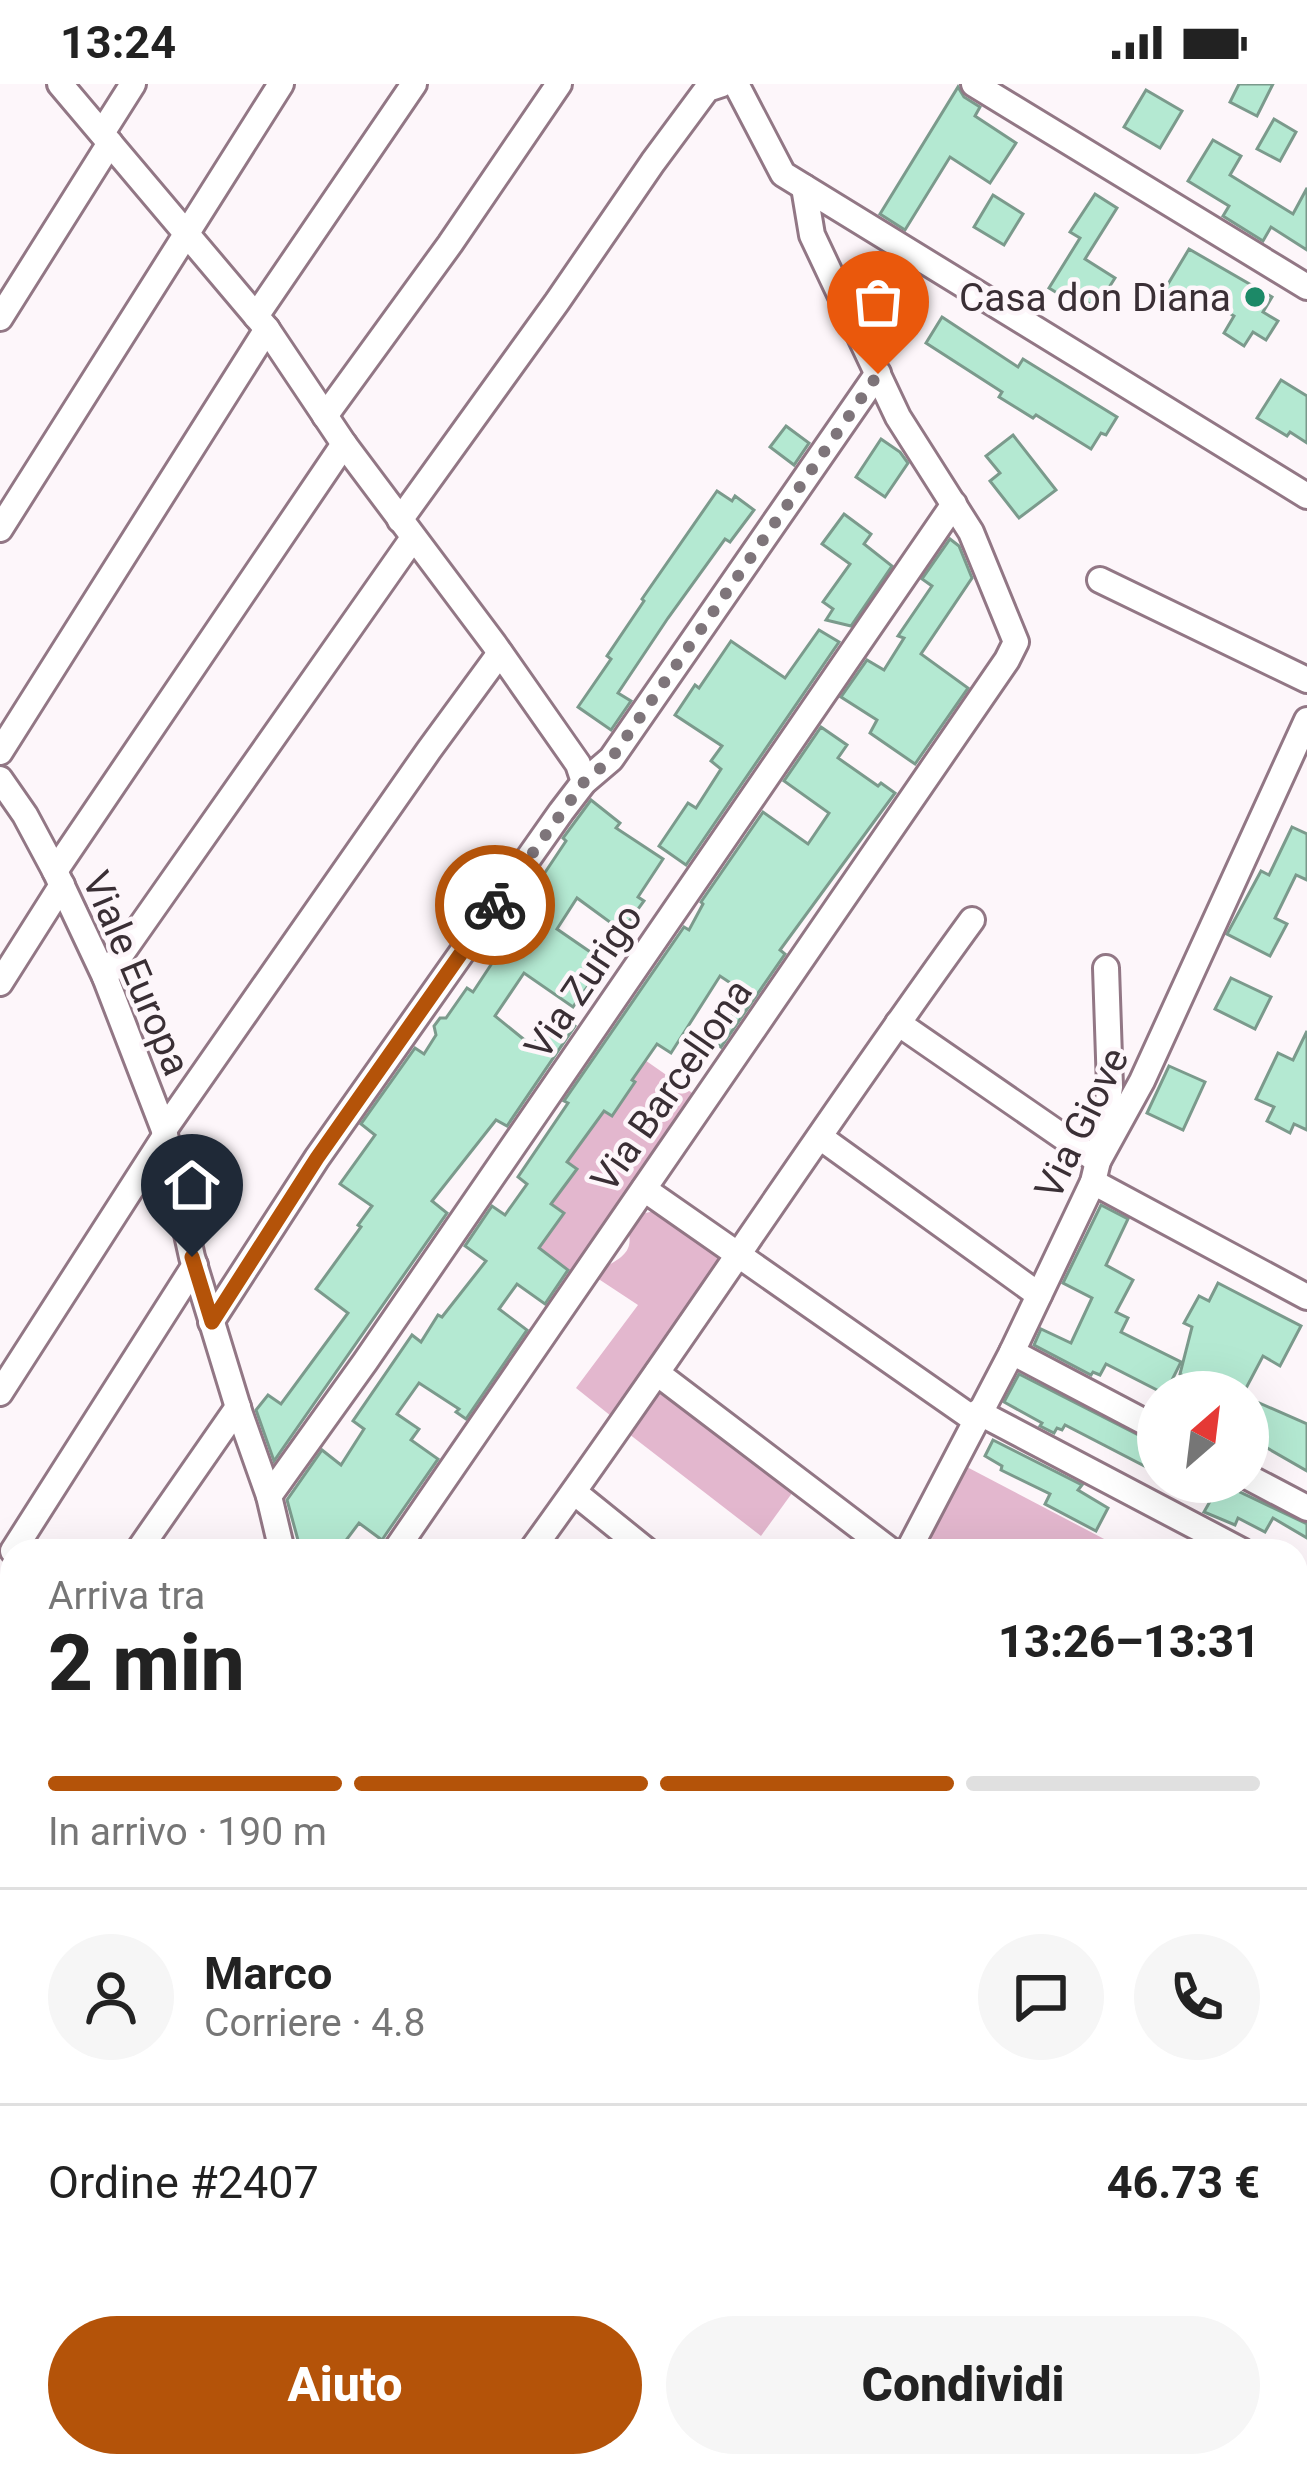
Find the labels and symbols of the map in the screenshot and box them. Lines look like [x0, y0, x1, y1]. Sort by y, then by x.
pin [827, 251, 929, 374]
place label: Casa don Diana [959, 275, 1231, 321]
marker: Casa don Diana [1242, 284, 1268, 310]
courier [435, 845, 555, 965]
street label: Viale Europa [73, 865, 200, 1082]
street label: Via Zurigo [515, 896, 652, 1068]
street label: Via Barcellona [582, 971, 762, 1201]
street label: Via Giove [1026, 1040, 1138, 1207]
pin [141, 1134, 243, 1257]
north arrow [1137, 1371, 1269, 1503]

